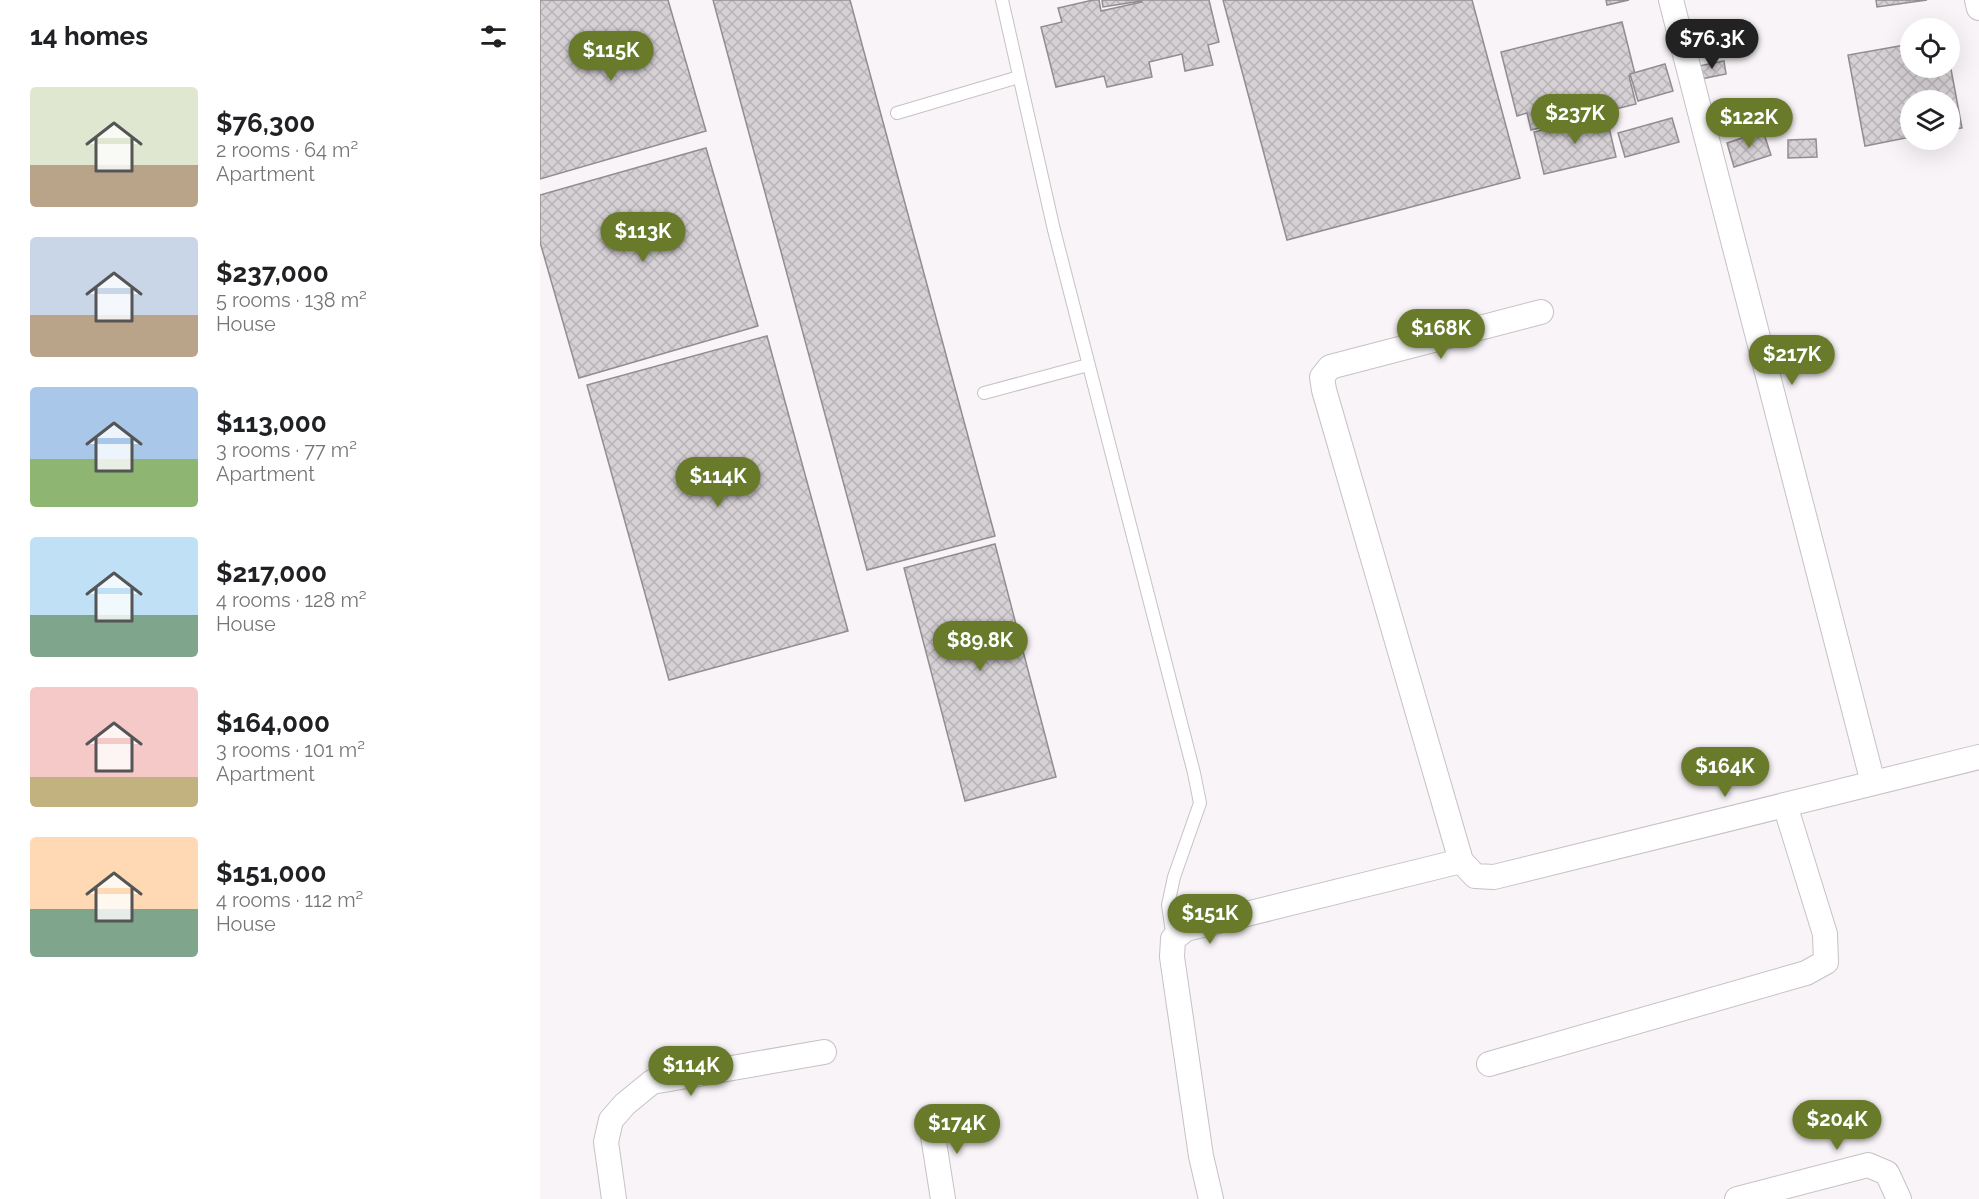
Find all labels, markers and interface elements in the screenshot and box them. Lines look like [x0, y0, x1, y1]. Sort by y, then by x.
map controls [1900, 18, 1960, 150]
button: locate [1900, 18, 1960, 78]
pin: $76.3K [1663, 19, 1761, 70]
icon: filters [477, 20, 510, 53]
text: 14 homes [30, 21, 148, 51]
text: $76.3K [1679, 26, 1745, 50]
pin: $115K [569, 31, 653, 82]
text: $115K [583, 38, 639, 62]
button: layers [1900, 90, 1960, 150]
pin: $237K [1533, 94, 1617, 145]
pin: $122K [1707, 98, 1791, 149]
text: $237K [1545, 101, 1605, 125]
text: $122K [1720, 105, 1778, 129]
text: $76,300 [216, 108, 315, 138]
icon: home [78, 111, 150, 183]
text: 2 rooms · 64 m² [216, 138, 358, 162]
text: Apartment [216, 162, 315, 186]
pin: $113K [601, 212, 685, 263]
text: $113K [615, 219, 671, 243]
text: $237,000 [216, 258, 329, 288]
icon: home [78, 261, 150, 333]
text: 5 rooms · 138 m² [216, 288, 367, 312]
pin: $168K [1399, 309, 1483, 360]
text: House [216, 312, 276, 336]
text: $168K [1411, 316, 1471, 340]
pin: $217K [1750, 335, 1834, 386]
text: $217K [1763, 342, 1821, 366]
text: $113,000 [216, 408, 327, 438]
icon: home [78, 411, 150, 483]
text: 3 rooms · 77 m² [216, 438, 357, 462]
pin: $114K [676, 457, 760, 508]
text: Apartment [216, 462, 315, 486]
text: $114K [689, 464, 747, 488]
text: $217,000 [216, 558, 327, 588]
icon: home [78, 561, 150, 633]
text: 4 rooms · 128 m² [216, 588, 367, 612]
text: House [216, 612, 276, 636]
pin: $89.8K [931, 621, 1029, 672]
text: $89.8K [947, 628, 1013, 652]
text: $164,000 [216, 708, 330, 738]
icon: home [78, 711, 150, 783]
text: 3 rooms · 101 m² [216, 738, 365, 762]
pin: $164K [1683, 747, 1767, 798]
text: $164K [1695, 754, 1755, 778]
text: Apartment [216, 762, 315, 786]
text: $151,000 [216, 858, 327, 888]
icon: home [78, 861, 150, 933]
text: 4 rooms · 112 m² [216, 888, 363, 912]
pin: $151K [1168, 894, 1252, 945]
text: $151K [1182, 901, 1238, 925]
text: House [216, 912, 276, 936]
pin: $114K [649, 1046, 733, 1097]
text: $114K [662, 1053, 720, 1077]
pin: $204K [1795, 1100, 1879, 1151]
pin: $174K [915, 1104, 999, 1155]
text: $204K [1806, 1107, 1868, 1131]
text: $174K [928, 1111, 986, 1135]

